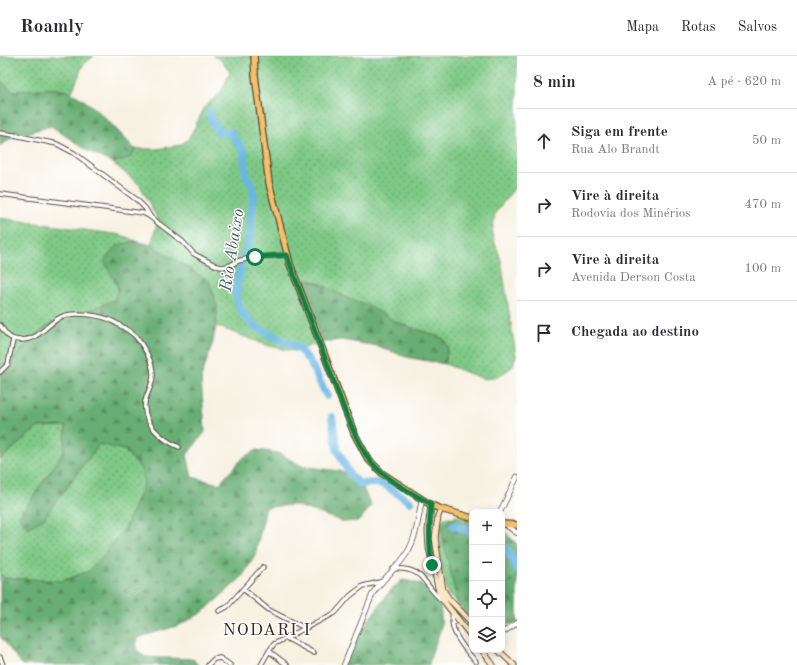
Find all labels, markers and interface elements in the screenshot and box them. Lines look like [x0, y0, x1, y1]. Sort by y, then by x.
text: Roamly [20, 18, 84, 37]
text: Mapa [626, 20, 659, 34]
text: Rotas [681, 20, 716, 34]
text: Salvos [738, 20, 777, 34]
text: 8 min [533, 74, 576, 91]
text: A pé · 620 m [707, 75, 781, 88]
text: Siga em frente [571, 125, 668, 140]
icon: ahead [533, 130, 555, 152]
text: 50 m [752, 134, 781, 147]
text: Rua Alo Brandt [571, 143, 660, 156]
text: Vire à direita [571, 189, 659, 204]
icon: right [533, 194, 555, 216]
text: 470 m [744, 198, 781, 211]
text: Rodovia dos Minérios [571, 207, 691, 220]
water label: Rio Abaixo [217, 208, 247, 294]
route start [246, 248, 264, 266]
text: Vire à direita [571, 253, 659, 268]
icon: right [533, 258, 555, 280]
text: 100 m [744, 262, 781, 275]
text: Avenida Derson Costa [571, 271, 696, 284]
icon: arrive [533, 322, 555, 344]
text: Chegada ao destino [571, 325, 699, 340]
map controls [469, 509, 505, 653]
button: + [469, 509, 505, 545]
button: − [469, 545, 505, 581]
route end [423, 556, 441, 574]
button: locate [469, 581, 505, 617]
button: layers [469, 617, 505, 653]
district label: NODARI I [223, 622, 311, 639]

